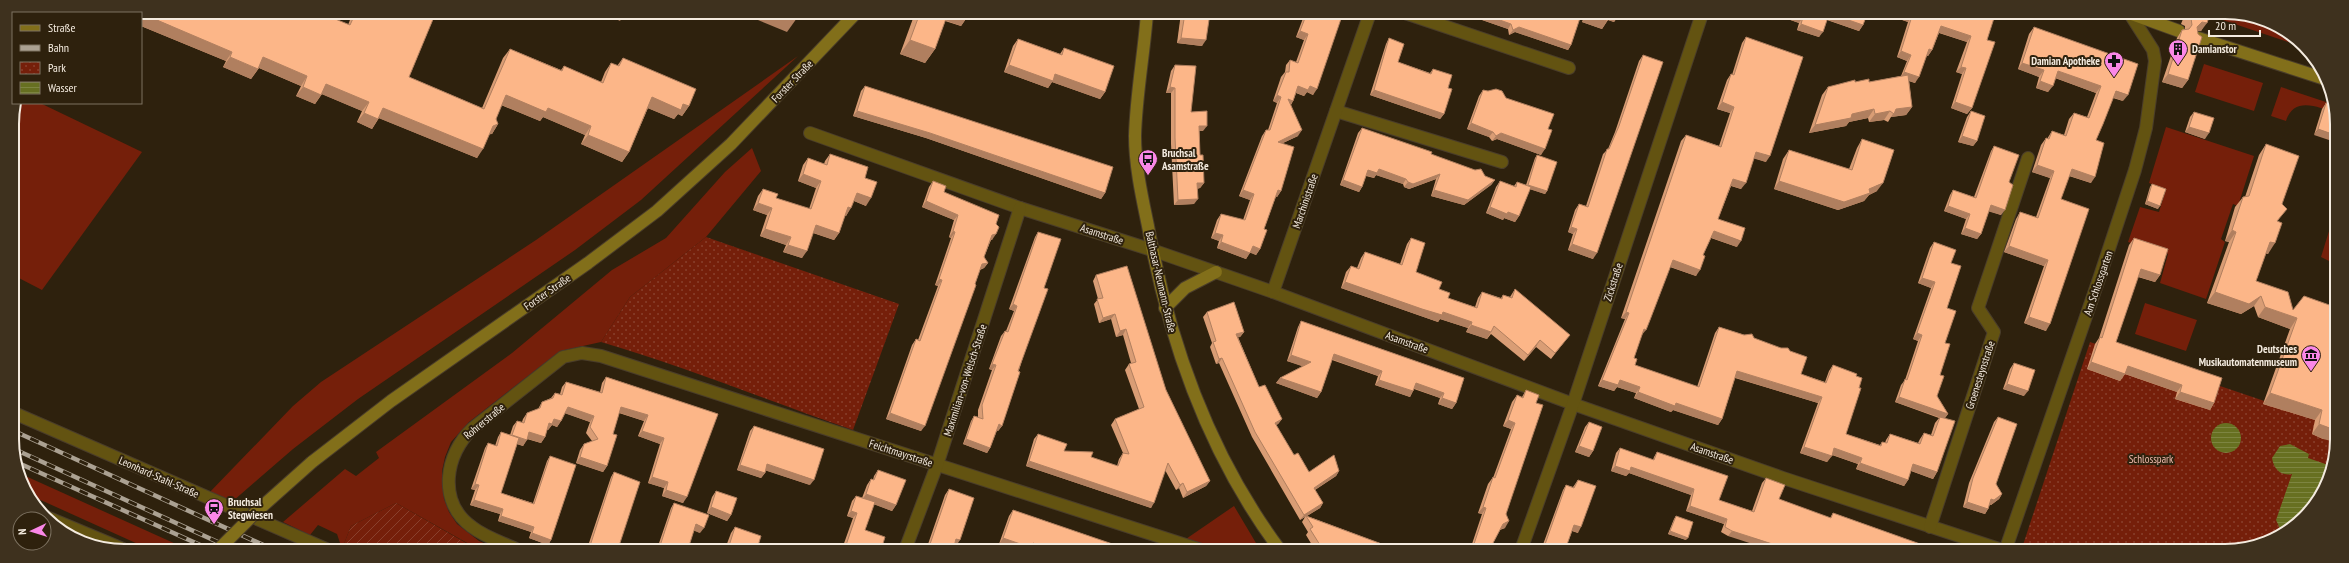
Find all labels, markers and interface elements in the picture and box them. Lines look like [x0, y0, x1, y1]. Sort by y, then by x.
legend [12, 12, 142, 104]
scale bar [2209, 12, 2260, 38]
text: 20 m [2215, 18, 2236, 33]
text: Straße [48, 20, 75, 35]
building icon: Damianstor [2167, 38, 2189, 66]
text: Bahn [48, 40, 69, 55]
place label: Damianstor [2192, 42, 2238, 56]
pharmacy icon: Damian Apotheke [2103, 50, 2125, 78]
place label: Damian Apotheke [2031, 54, 2100, 68]
street label: Forster Straße [768, 56, 816, 105]
text: Park [48, 60, 66, 75]
text: Wasser [48, 80, 78, 95]
place label: Bruchsal Asamstraße [1161, 146, 1209, 173]
bus stop icon: Bruchsal Asamstraße [1137, 148, 1159, 176]
street label: Marchinistraße [1289, 171, 1321, 230]
street label: Asamstraße [1079, 220, 1126, 248]
street label: Balthasar-Neumann-Straße [1143, 230, 1180, 334]
street label: Am Schlossgarten [2080, 249, 2116, 317]
street label: Zickstraße [1600, 261, 1626, 303]
street label: Forster Straße [521, 271, 573, 313]
street label: Maximilian-von-Welsch-Straße [940, 322, 990, 438]
street label: Asamstraße [1384, 328, 1431, 356]
street label: Groenesteynstraße [1962, 339, 1998, 411]
place label: Deutsches Musikautomatenmuseum [2199, 342, 2297, 369]
museum icon: Deutsches Musikautomatenmuseum [2300, 344, 2322, 372]
street label: Rohrerstraße [461, 400, 508, 442]
street label: Feichtmayrstraße [867, 436, 935, 470]
street label: Asamstraße [1689, 439, 1736, 467]
park label: Schlosspark [2129, 452, 2174, 466]
street label: Leonhard-Stahl-Straße [117, 453, 202, 501]
place label: Bruchsal Stegwiesen [228, 495, 273, 522]
station icon: Bruchsal Stegwiesen [203, 497, 225, 525]
north arrow [12, 511, 52, 551]
text: N [15, 528, 29, 535]

